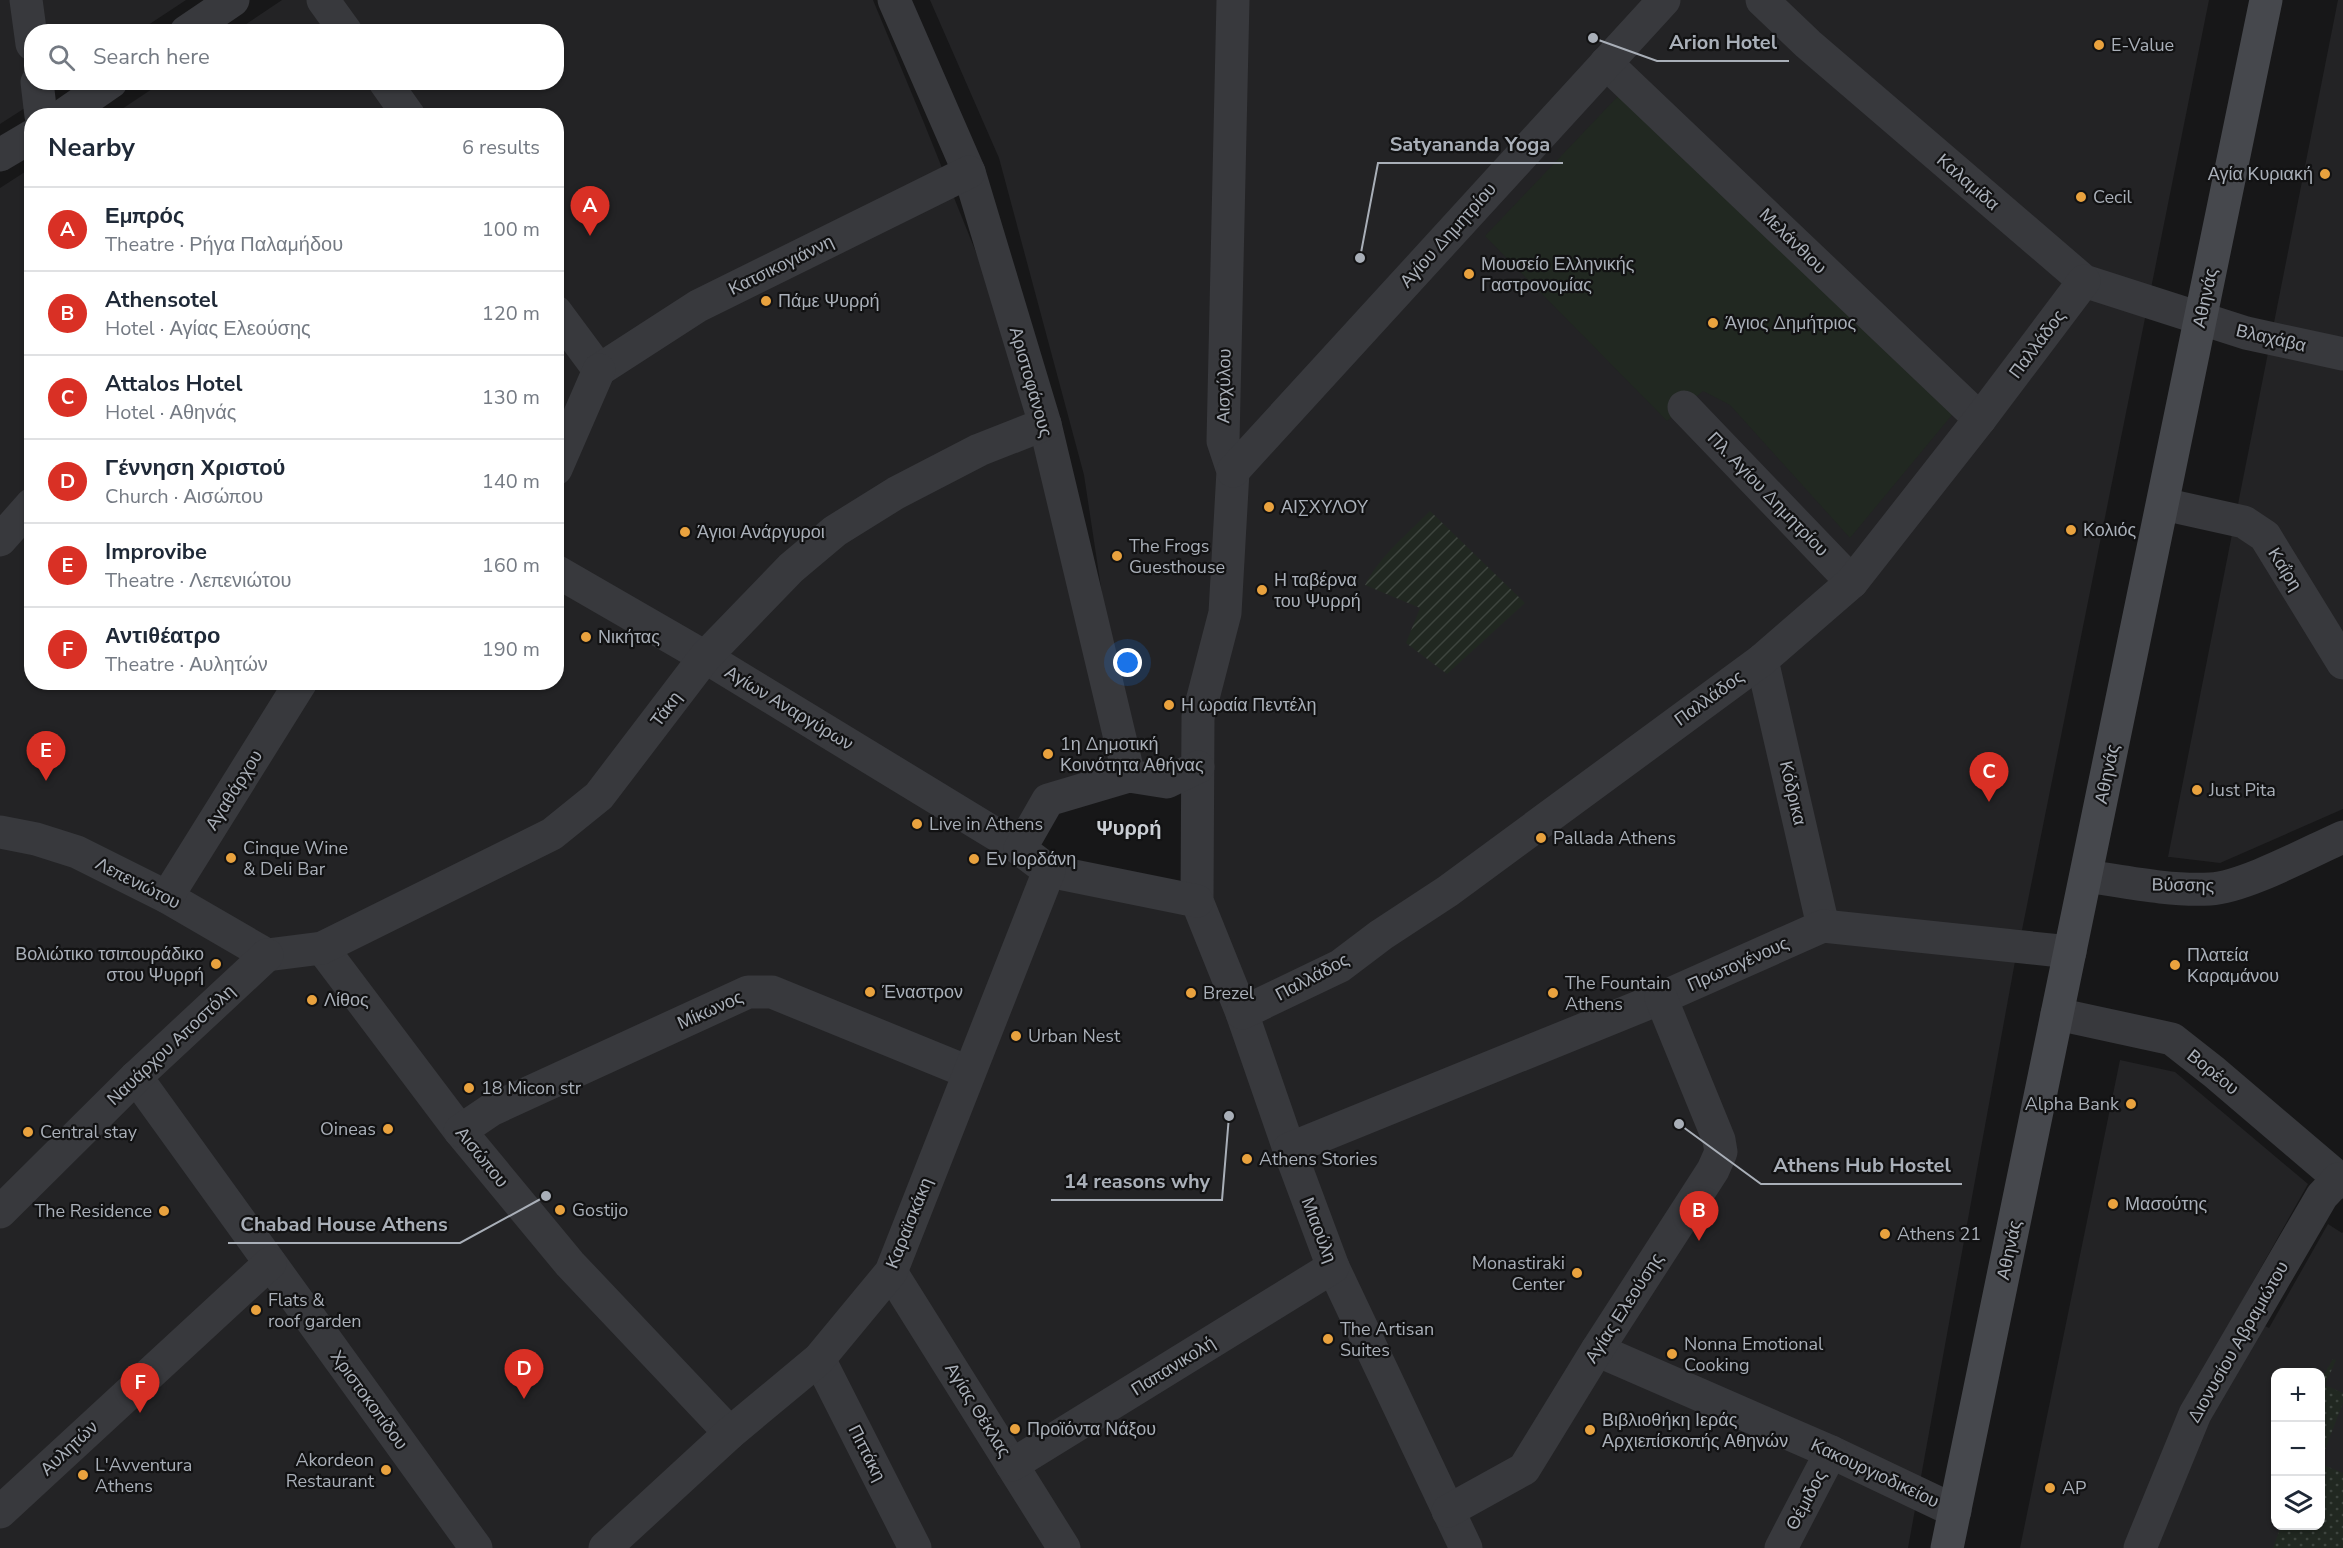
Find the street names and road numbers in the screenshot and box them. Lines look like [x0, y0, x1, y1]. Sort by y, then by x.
street label: Καλαμίδα [1932, 148, 2004, 216]
street label: Αγίου Δημητρίου [1394, 177, 1502, 293]
street label: Μελάνθιου [1754, 203, 1832, 279]
street label: Κατσικογιάννη [724, 229, 838, 301]
street label: Αθηνάς [2187, 266, 2223, 330]
street label: Παλλάδος [2003, 304, 2071, 383]
street label: Βλαχάβα [2234, 318, 2308, 358]
street label: Αριστοφάνους [1004, 324, 1058, 440]
street label: Αισχύλου [1211, 348, 1237, 424]
street label: Πλ. Αγίου Δημητρίου [1702, 427, 1834, 561]
street label: Καΐρη [2263, 543, 2307, 595]
street label: Αγίων Αναργύρων [720, 660, 858, 756]
street label: Παλλάδος [1669, 665, 1749, 731]
street label: Τάκη [645, 686, 687, 732]
street label: Αθηνάς [2089, 742, 2125, 806]
street label: Αγαθάρχου [200, 745, 268, 835]
street label: Κόδρικα [1774, 759, 1812, 827]
street label: Λεπενιώτου [91, 851, 185, 915]
street label: Βύσσης [2151, 872, 2215, 898]
street label: Πρωτογένους [1684, 931, 1793, 997]
street label: Παλλάδος [1271, 947, 1353, 1006]
street label: Ναυάρχου Αποστόλη [102, 979, 240, 1111]
street label: Μίκωνος [673, 985, 747, 1035]
street label: Βορέου [2182, 1044, 2244, 1100]
street label: Αισώπου [450, 1122, 514, 1192]
street label: Καραϊσκάκη [880, 1174, 938, 1272]
street label: Μιαούλη [1296, 1194, 1342, 1266]
street label: Αθηνάς [1991, 1218, 2027, 1282]
street label: Αγίας Ελεούσης [1579, 1248, 1669, 1368]
street label: Διονυσίου Αβραμιώτου [2182, 1257, 2294, 1427]
street label: Παπανικολή [1126, 1331, 1220, 1401]
street label: Χριστοκοπίδου [325, 1345, 413, 1455]
street label: Αγίας Θέκλας [939, 1358, 1017, 1462]
street label: Αυλητών [35, 1415, 103, 1481]
street label: Πιττάκη [843, 1421, 891, 1485]
street label: Κακουργιοδικείου [1807, 1433, 1943, 1513]
street label: Θέμιδος [1780, 1465, 1832, 1534]

